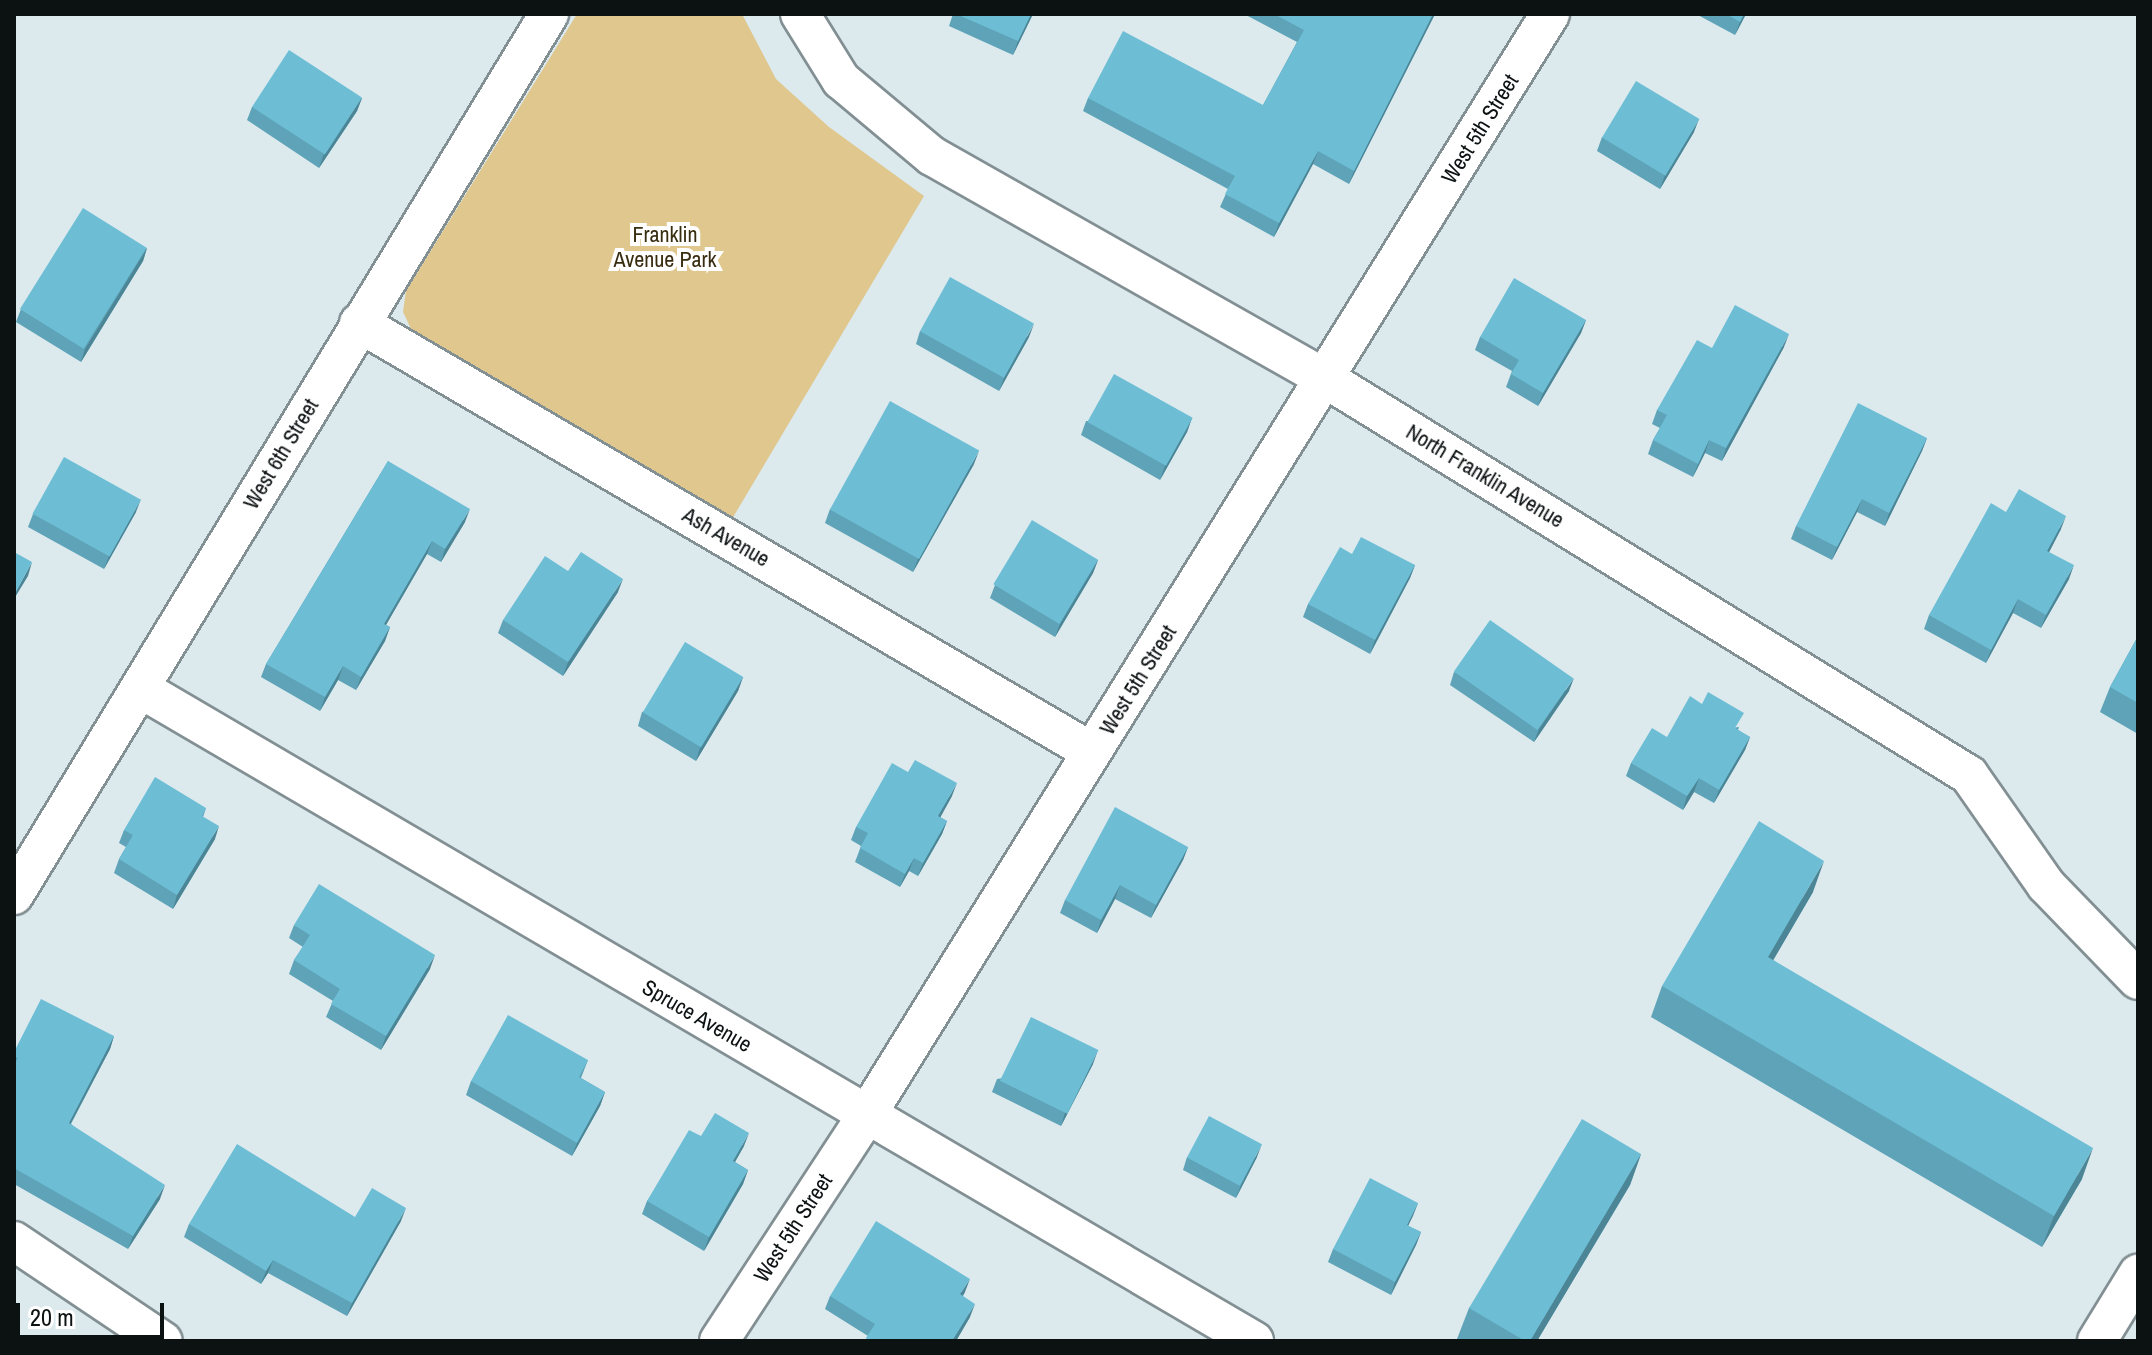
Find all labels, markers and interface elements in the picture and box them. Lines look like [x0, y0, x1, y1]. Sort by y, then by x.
street label: West 5th Street [1436, 69, 1524, 189]
park label: Franklin Avenue Park [614, 221, 716, 272]
street label: West 6th Street [238, 394, 324, 514]
street label: North Franklin Avenue [1401, 418, 1569, 534]
street label: Ash Avenue [677, 501, 775, 573]
street label: West 5th Street [1094, 620, 1182, 740]
street label: Spruce Avenue [637, 974, 757, 1058]
street label: West 5th Street [748, 1169, 838, 1287]
scale bar [20, 1287, 168, 1337]
text: 20 m [30, 1301, 74, 1333]

